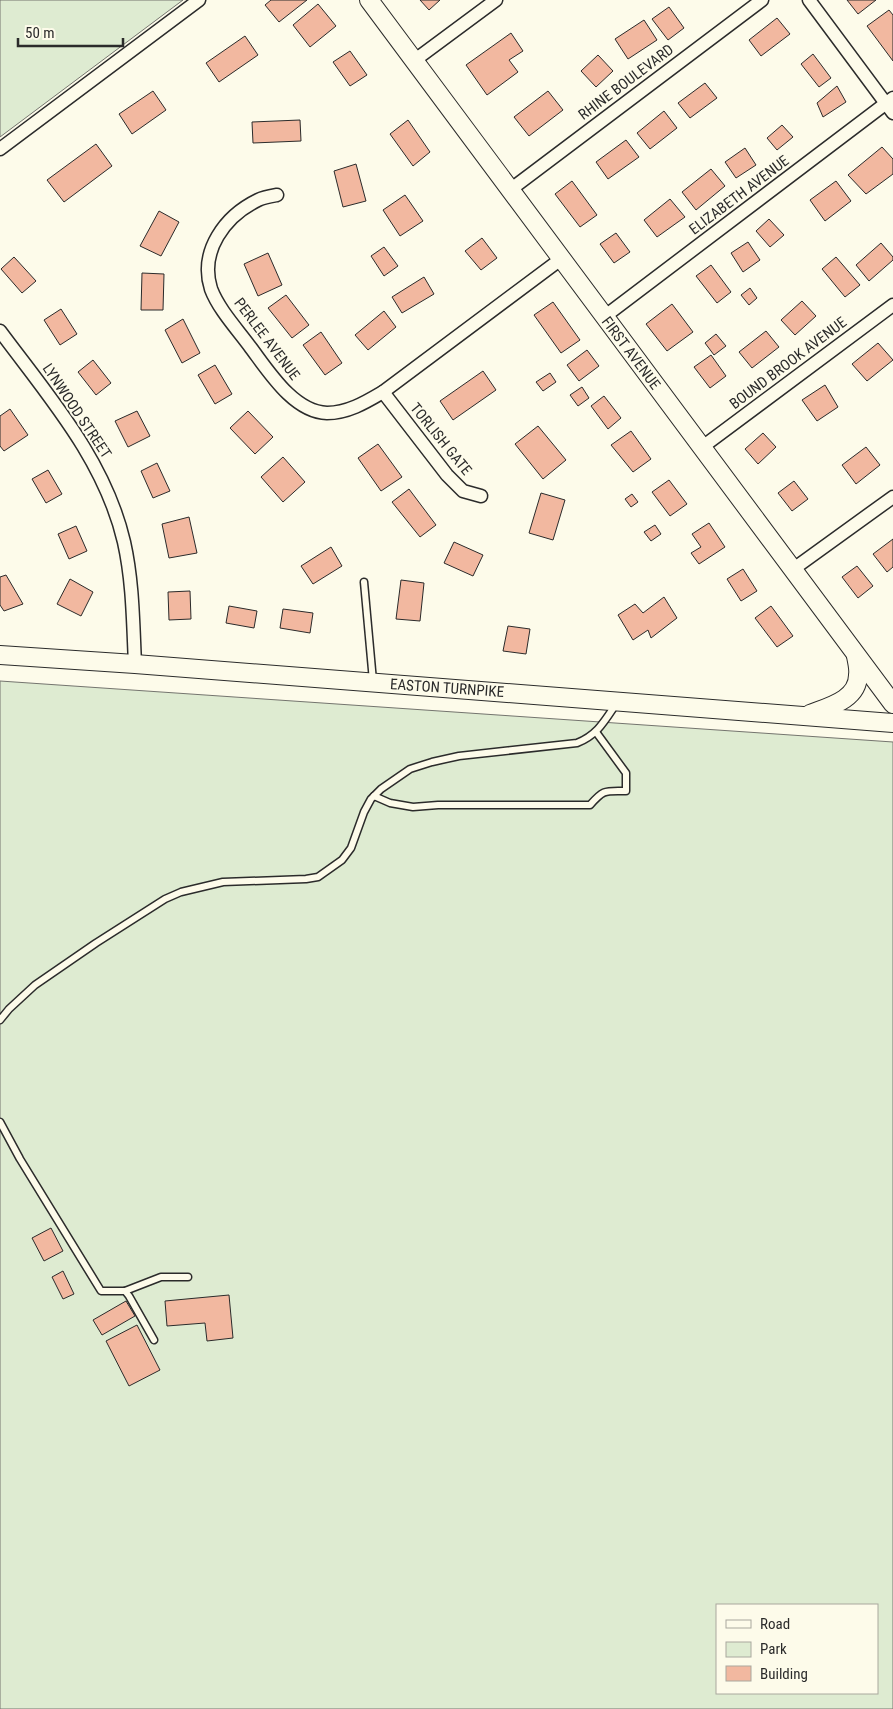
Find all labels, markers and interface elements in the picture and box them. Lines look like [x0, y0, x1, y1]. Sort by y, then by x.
scale bar [18, 15, 122, 47]
text: 50 m [25, 24, 55, 42]
street label: RHINE BOULEVARD [575, 40, 677, 124]
street label: ELIZABETH AVENUE [686, 152, 792, 238]
street label: PERLEE AVENUE [230, 294, 304, 384]
street label: FIRST AVENUE [598, 313, 664, 393]
street label: BOUND BROOK AVENUE [726, 313, 850, 413]
street label: LYNWOOD STREET [39, 360, 115, 462]
street label: TORLISH GATE [406, 399, 476, 479]
street label: EASTON TURNPIKE [389, 675, 505, 701]
legend [716, 1604, 878, 1694]
text: Road [760, 1615, 790, 1633]
text: Park [760, 1640, 787, 1658]
text: Building [760, 1665, 808, 1683]

